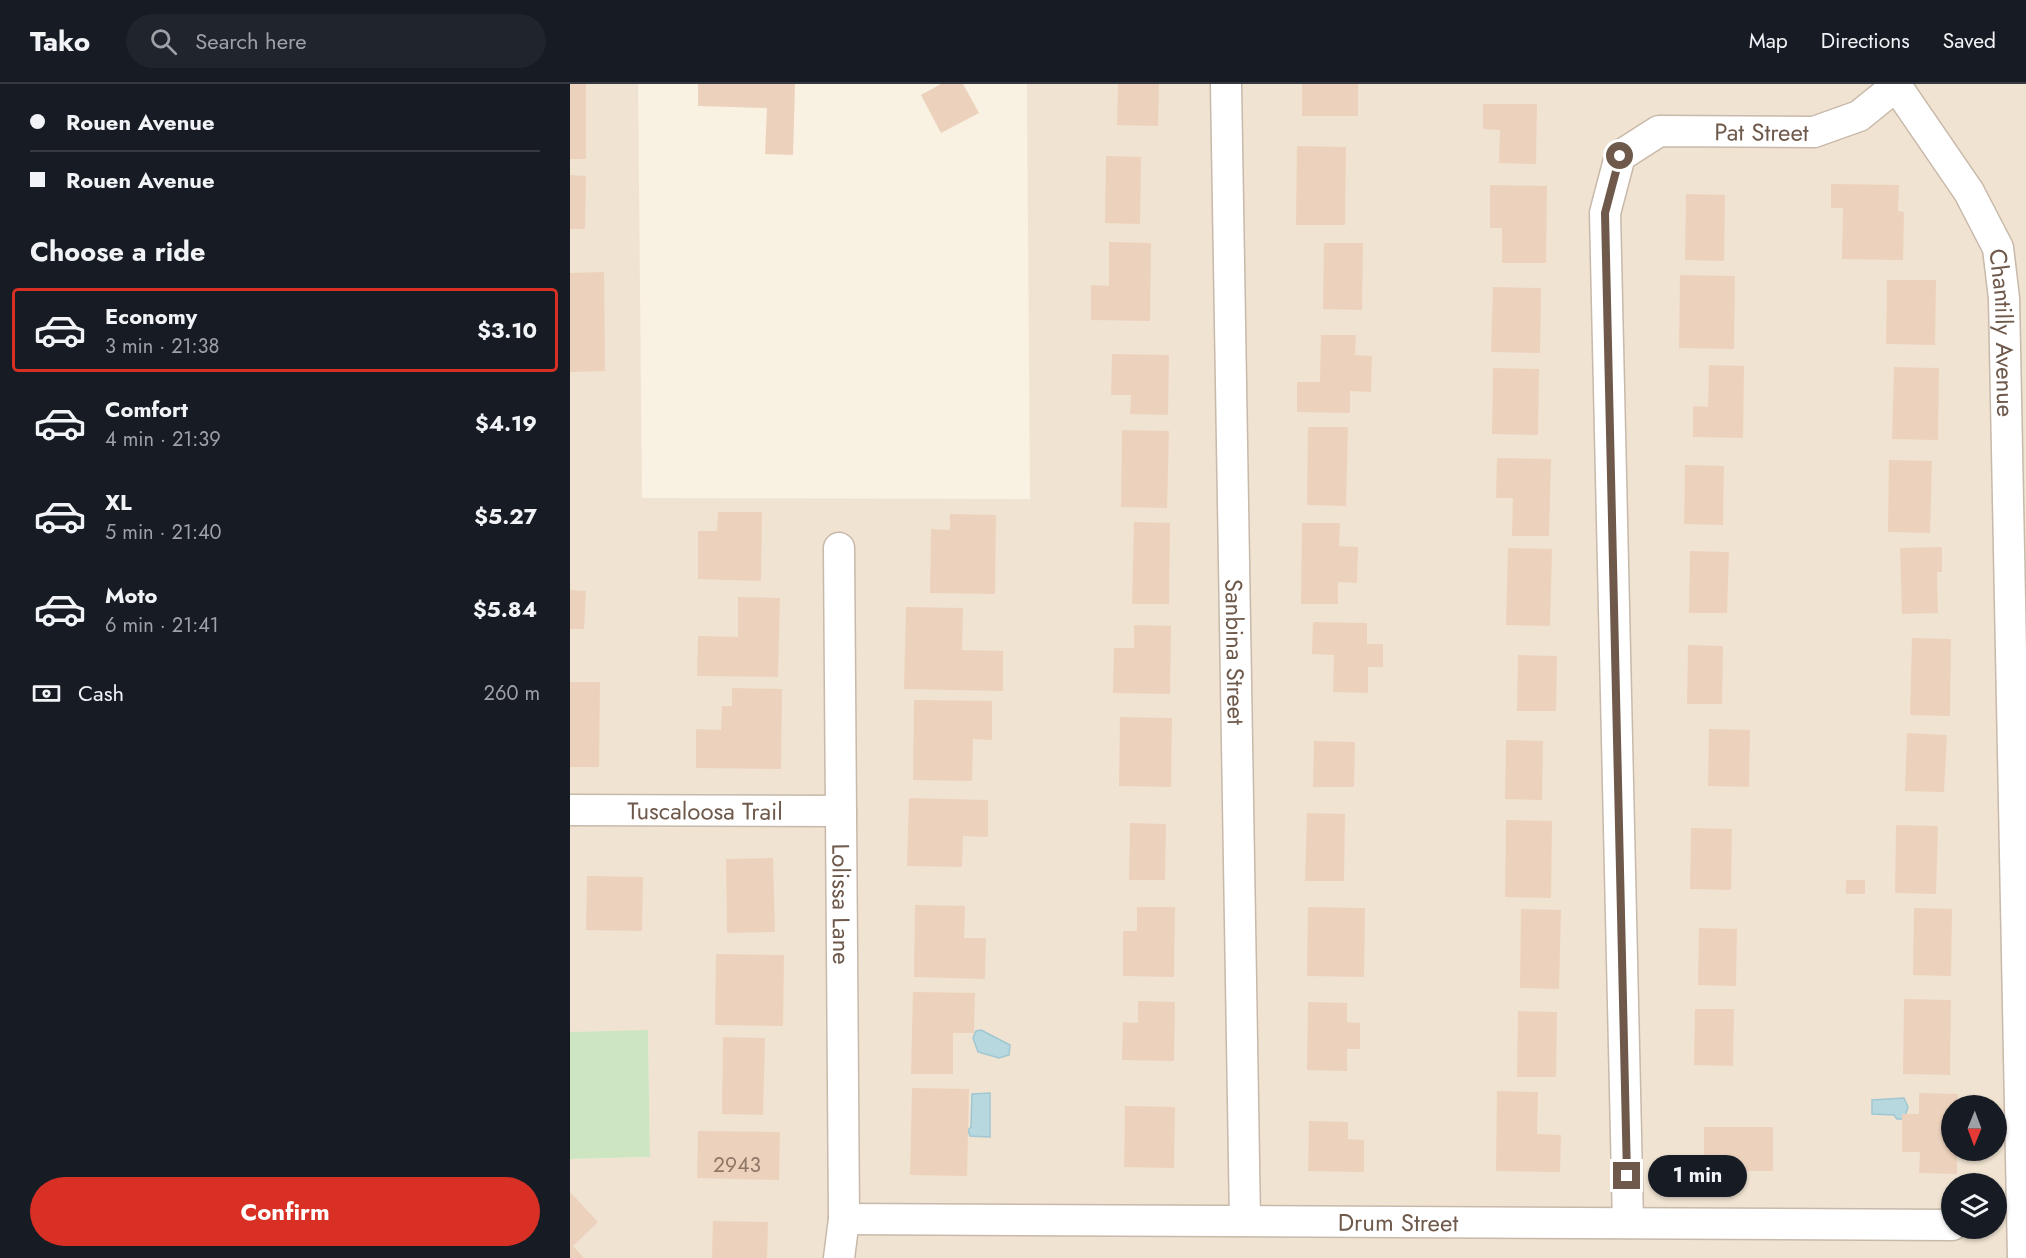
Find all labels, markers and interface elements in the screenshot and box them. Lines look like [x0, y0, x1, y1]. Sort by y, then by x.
search box [126, 14, 546, 68]
text: Tako [30, 21, 90, 62]
icon: search [147, 25, 180, 58]
text: Search here [195, 25, 307, 57]
text: Map [1749, 26, 1788, 56]
text: Directions [1821, 26, 1910, 56]
text: Saved [1943, 26, 1996, 56]
text: Rouen Avenue [66, 106, 215, 138]
street label: Pat Street [1714, 114, 1809, 149]
route start [1606, 142, 1633, 169]
text: Rouen Avenue [66, 164, 215, 196]
text: Choose a ride [30, 232, 205, 271]
street label: Chantilly Avenue [1981, 246, 2024, 417]
text: Economy [105, 300, 197, 332]
icon: car [33, 303, 87, 357]
text: $3.10 [477, 314, 537, 346]
text: 3 min · 21:38 [105, 332, 219, 361]
text: Comfort [105, 393, 188, 425]
icon: car [33, 396, 87, 450]
text: $4.19 [475, 407, 537, 439]
text: 4 min · 21:39 [105, 425, 221, 454]
text: XL [105, 486, 132, 518]
icon: car [33, 489, 87, 543]
text: $5.27 [474, 500, 537, 532]
text: 5 min · 21:40 [105, 518, 222, 547]
text: Moto [105, 579, 158, 611]
street label: Sanbina Street [1217, 579, 1254, 725]
icon: car [33, 582, 87, 636]
text: $5.84 [473, 593, 537, 625]
text: 6 min · 21:41 [105, 611, 219, 640]
icon: cash [30, 677, 63, 710]
text: Cash [78, 677, 124, 709]
text: 260 m [484, 679, 540, 708]
street label: Tuscaloosa Trail [627, 793, 783, 828]
street label: Lolissa Lane [824, 843, 860, 965]
north arrow [1941, 1095, 2007, 1161]
map controls [1941, 1095, 2007, 1239]
house number: 2943 [713, 1150, 761, 1180]
callout: 1 min [1648, 1155, 1747, 1197]
text: 1 min [1673, 1161, 1722, 1190]
route end [1613, 1162, 1640, 1189]
button: layers [1941, 1173, 2007, 1239]
button: Confirm [30, 1177, 540, 1246]
street label: Drum Street [1338, 1204, 1459, 1240]

